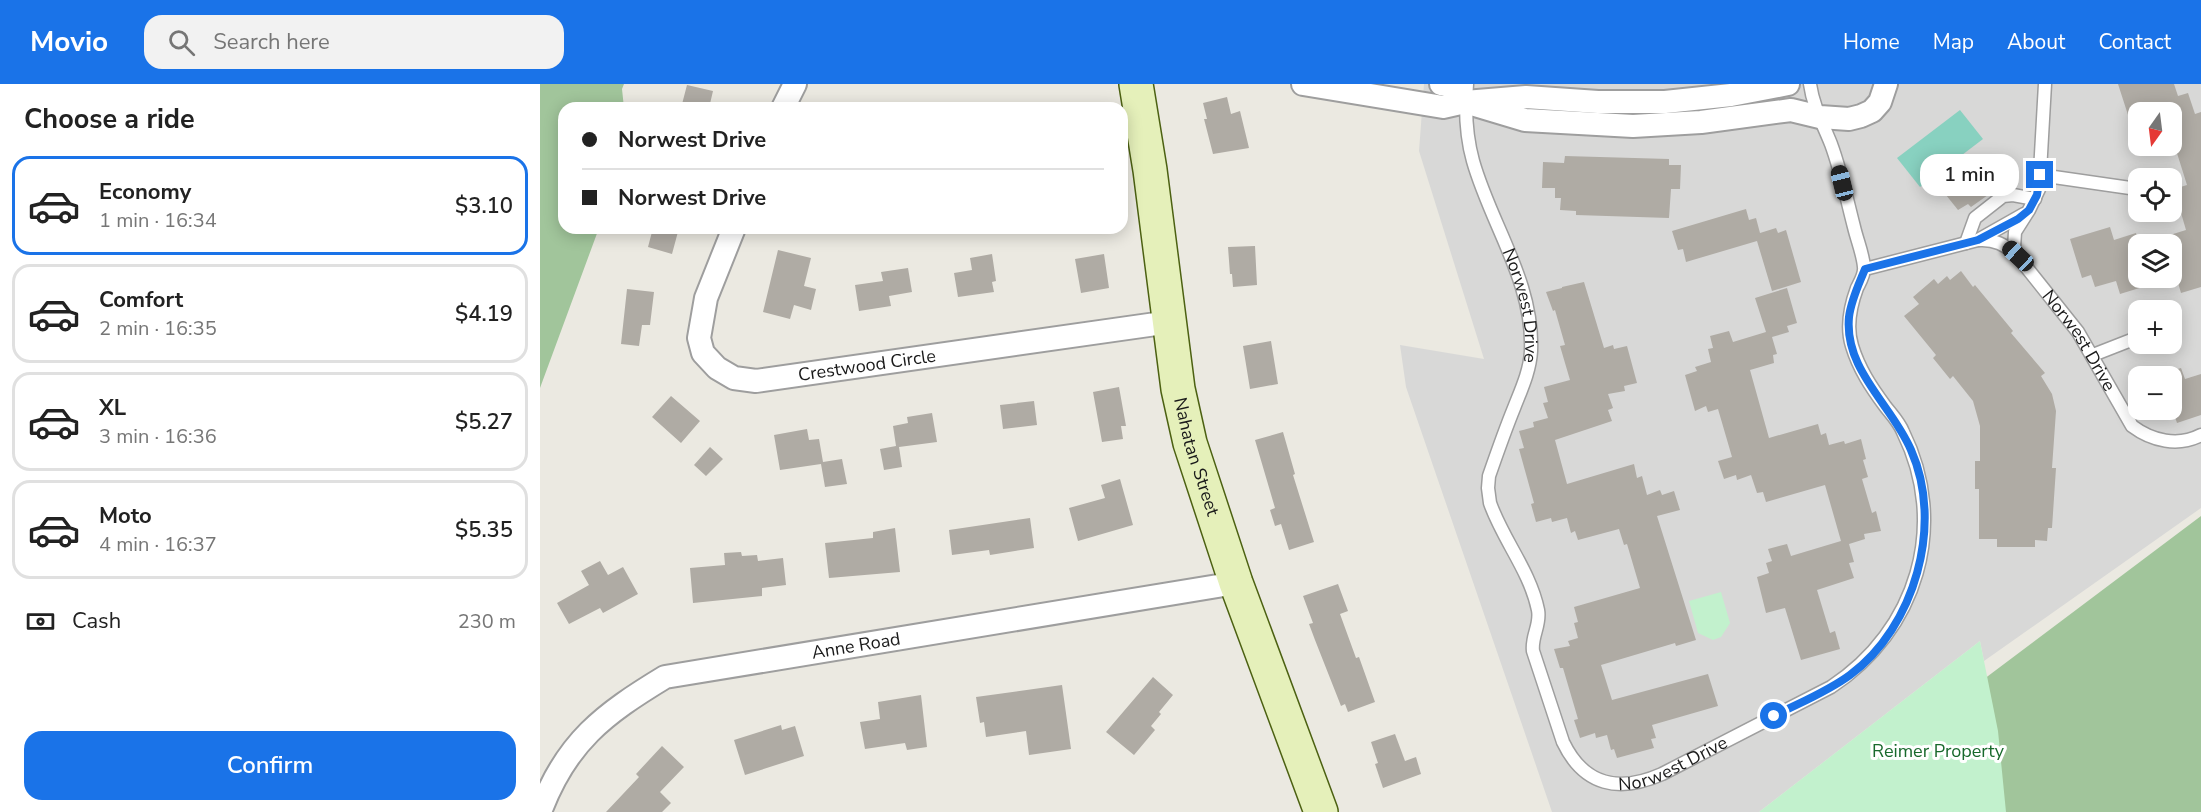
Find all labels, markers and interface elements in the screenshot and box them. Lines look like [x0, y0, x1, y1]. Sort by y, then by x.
search box [144, 15, 564, 69]
text: Movio [30, 23, 108, 61]
icon: search [165, 26, 198, 59]
text: Search here [213, 27, 330, 57]
text: Home [1843, 28, 1900, 56]
text: Map [1933, 28, 1974, 56]
text: About [2007, 28, 2065, 56]
text: Contact [2098, 28, 2171, 56]
text: Choose a ride [24, 101, 195, 138]
north arrow [2128, 102, 2182, 156]
map controls [2128, 102, 2182, 420]
text: Norwest Drive [618, 125, 766, 155]
callout: 1 min [1920, 154, 2019, 196]
text: 1 min [1944, 161, 1995, 188]
route end [2026, 161, 2053, 188]
car [1829, 163, 1855, 203]
button: locate [2128, 168, 2182, 222]
text: Economy [99, 177, 191, 207]
icon: car [27, 179, 81, 233]
text: Norwest Drive [618, 183, 766, 213]
text: $3.10 [455, 191, 513, 221]
text: 1 min · 16:34 [99, 207, 217, 234]
button: layers [2128, 234, 2182, 288]
car [1999, 237, 2037, 275]
street label: Norwest Drive [1497, 245, 1543, 364]
text: Comfort [99, 285, 183, 315]
street label: Norwest Drive [2037, 285, 2121, 395]
icon: car [27, 287, 81, 341]
text: $4.19 [455, 299, 513, 329]
button: + [2128, 300, 2182, 354]
text: 2 min · 16:35 [99, 315, 217, 342]
street label: Crestwood Circle [796, 344, 937, 387]
button: − [2128, 366, 2182, 420]
text: XL [99, 393, 126, 423]
icon: car [27, 395, 81, 449]
street label: Nahatan Street [1168, 395, 1225, 520]
text: $5.27 [455, 407, 513, 437]
text: 3 min · 16:36 [99, 423, 217, 450]
text: Moto [99, 501, 152, 531]
icon: car [27, 503, 81, 557]
text: $5.35 [455, 515, 513, 545]
text: 4 min · 16:37 [99, 531, 217, 558]
icon: cash [24, 605, 57, 638]
text: Cash [72, 606, 121, 636]
text: 230 m [458, 608, 516, 635]
street label: Anne Road [810, 626, 902, 665]
route start [1760, 702, 1787, 729]
street label: Norwest Drive [1618, 730, 1732, 796]
button: Confirm [24, 731, 516, 800]
park label: Reimer Property [1872, 739, 2005, 763]

